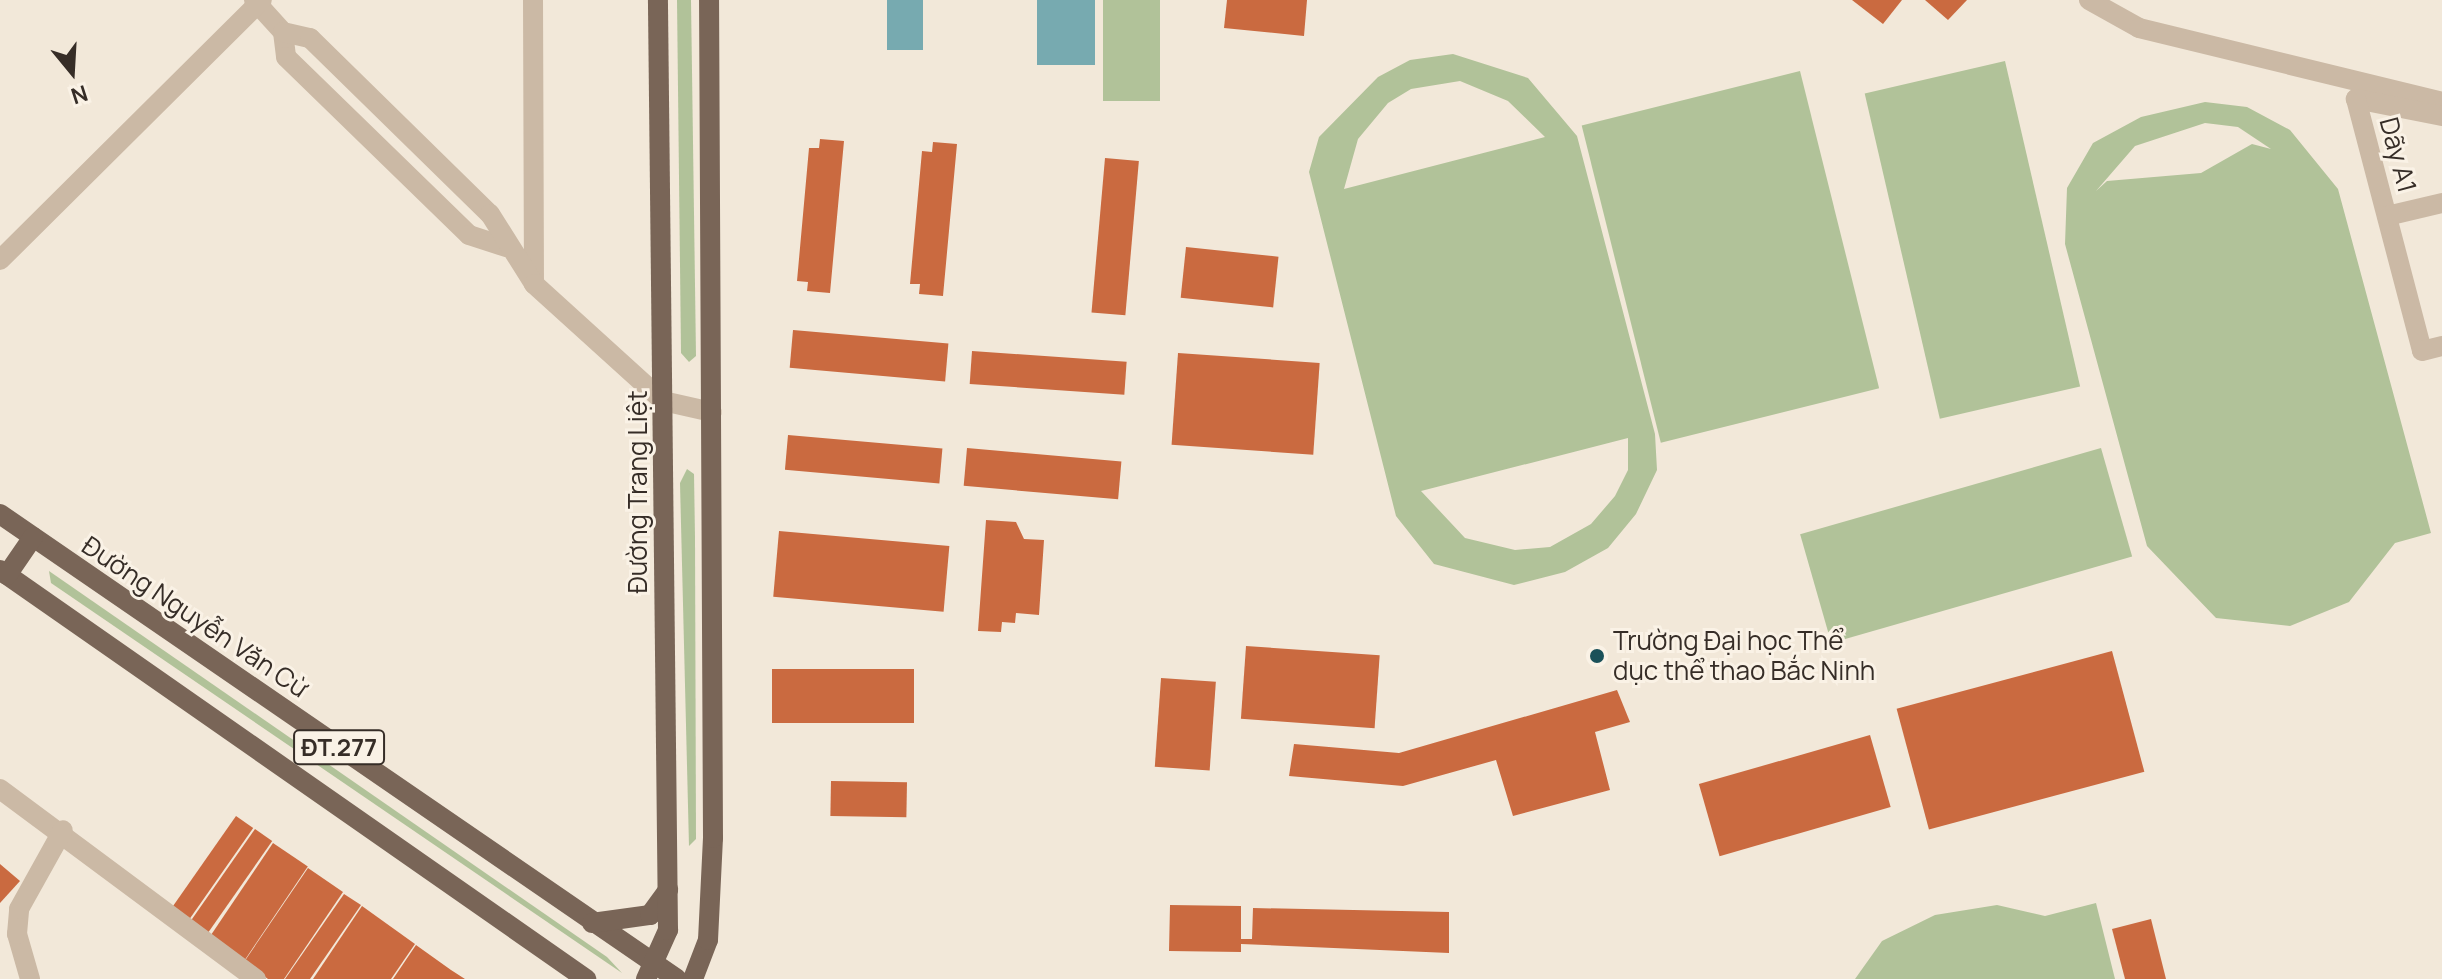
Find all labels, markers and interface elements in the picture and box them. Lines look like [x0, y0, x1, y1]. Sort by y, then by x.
north arrow [32, 32, 112, 112]
text: N [67, 78, 92, 112]
street label: Dãy A1 [2373, 114, 2423, 196]
street label: Đường Trang Liệt [622, 390, 654, 594]
street label: Đường Nguyễn Văn Cừ [76, 530, 314, 704]
place label: Trường Đại học Thể dục thể thao Bắc Ninh [1613, 625, 1875, 686]
marker: Trường Đại học Thể dục thể thao Bắc Ninh [1588, 647, 1606, 665]
road number: ĐT.277 [293, 727, 385, 767]

